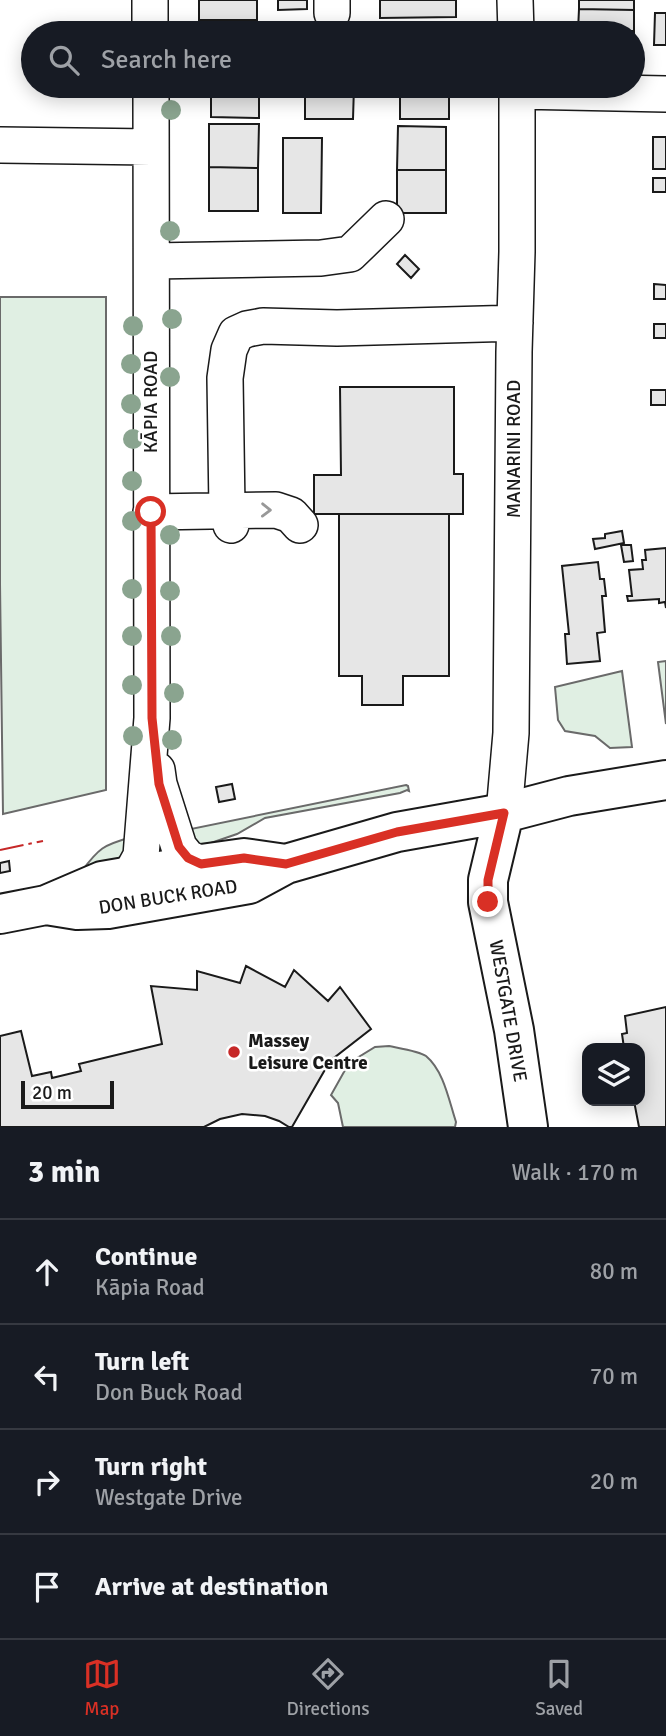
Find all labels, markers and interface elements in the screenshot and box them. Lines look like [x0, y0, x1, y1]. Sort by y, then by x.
search box [21, 21, 645, 98]
icon: search [45, 41, 83, 79]
text: Search here [101, 44, 232, 76]
street label: KĀPIA ROAD [139, 351, 163, 453]
street label: MANARINI ROAD [502, 380, 526, 518]
route start [135, 496, 166, 527]
one-way arrow [261, 502, 272, 518]
street label: DON BUCK ROAD [97, 874, 239, 920]
route end [472, 886, 503, 917]
street label: WESTGATE DRIVE [484, 938, 532, 1084]
place label: Massey Leisure Centre [248, 1029, 368, 1075]
map controls [582, 1043, 645, 1106]
button: layers [582, 1043, 645, 1106]
marker: Massey Leisure Centre [226, 1044, 242, 1060]
scale bar [21, 1078, 114, 1110]
text: 20 m [32, 1081, 72, 1105]
text: 3 min [28, 1154, 100, 1191]
text: Walk · 170 m [512, 1158, 638, 1187]
text: Continue [95, 1241, 197, 1273]
icon: ahead [28, 1253, 66, 1291]
text: 80 m [590, 1257, 638, 1286]
text: Kāpia Road [95, 1273, 205, 1302]
text: Turn left [95, 1346, 189, 1378]
icon: left [28, 1358, 66, 1396]
text: 70 m [590, 1362, 638, 1391]
text: Don Buck Road [95, 1378, 243, 1407]
text: Turn right [95, 1451, 207, 1483]
icon: right [28, 1463, 66, 1501]
text: 20 m [590, 1467, 638, 1496]
text: Westgate Drive [95, 1483, 243, 1512]
icon: arrive [28, 1568, 66, 1606]
text: Arrive at destination [95, 1571, 328, 1603]
tab: Map [83, 1655, 121, 1721]
tab: Directions [287, 1655, 370, 1721]
tab: Saved [535, 1655, 583, 1721]

